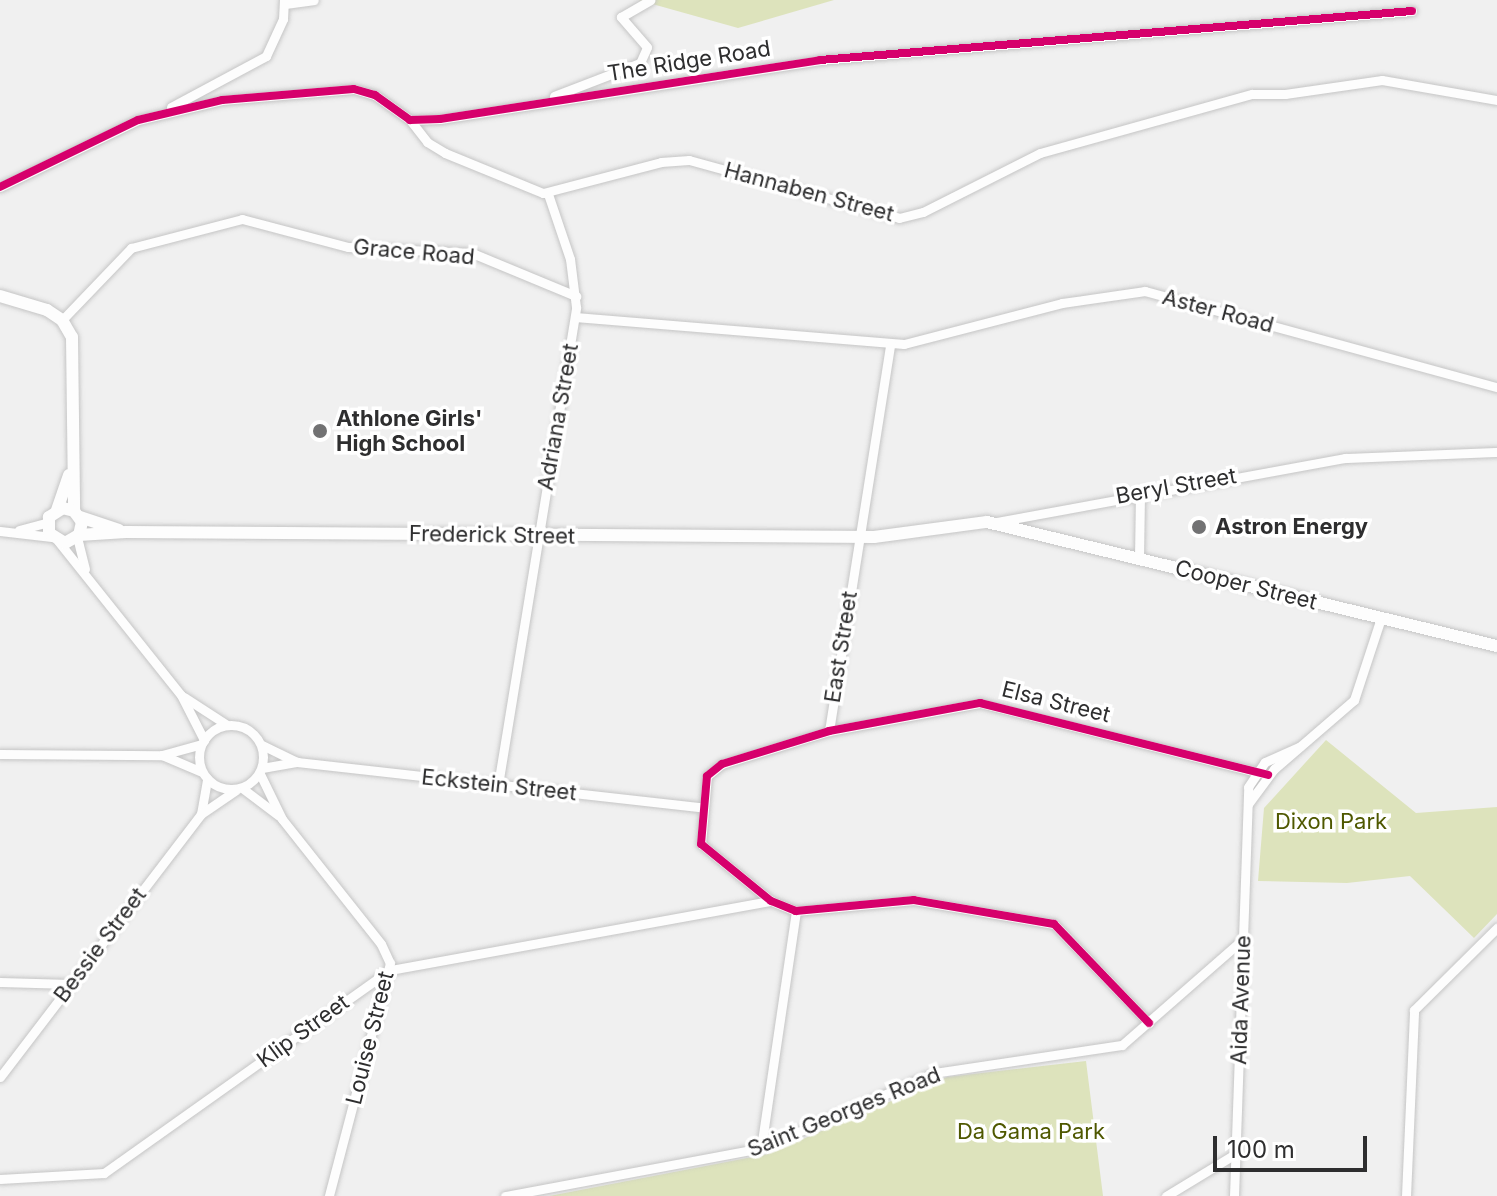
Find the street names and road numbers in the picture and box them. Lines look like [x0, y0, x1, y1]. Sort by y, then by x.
street label: The Ridge Road [606, 35, 772, 87]
street label: Hannaben Street [721, 157, 897, 227]
street label: Grace Road [352, 234, 476, 270]
street label: Aster Road [1159, 283, 1277, 339]
street label: Adriana Street [532, 342, 584, 492]
street label: Beryl Street [1114, 462, 1238, 510]
street label: Frederick Street [409, 520, 575, 550]
street label: Cooper Street [1172, 555, 1320, 615]
street label: East Street [819, 589, 863, 705]
street label: Elsa Street [999, 676, 1113, 728]
street label: Eckstein Street [420, 764, 578, 806]
street label: Bessie Street [48, 882, 152, 1008]
street label: Aida Avenue [1226, 935, 1256, 1065]
street label: Louise Street [341, 969, 399, 1107]
street label: Klip Street [252, 989, 354, 1073]
street label: Saint Georges Road [744, 1061, 944, 1163]

